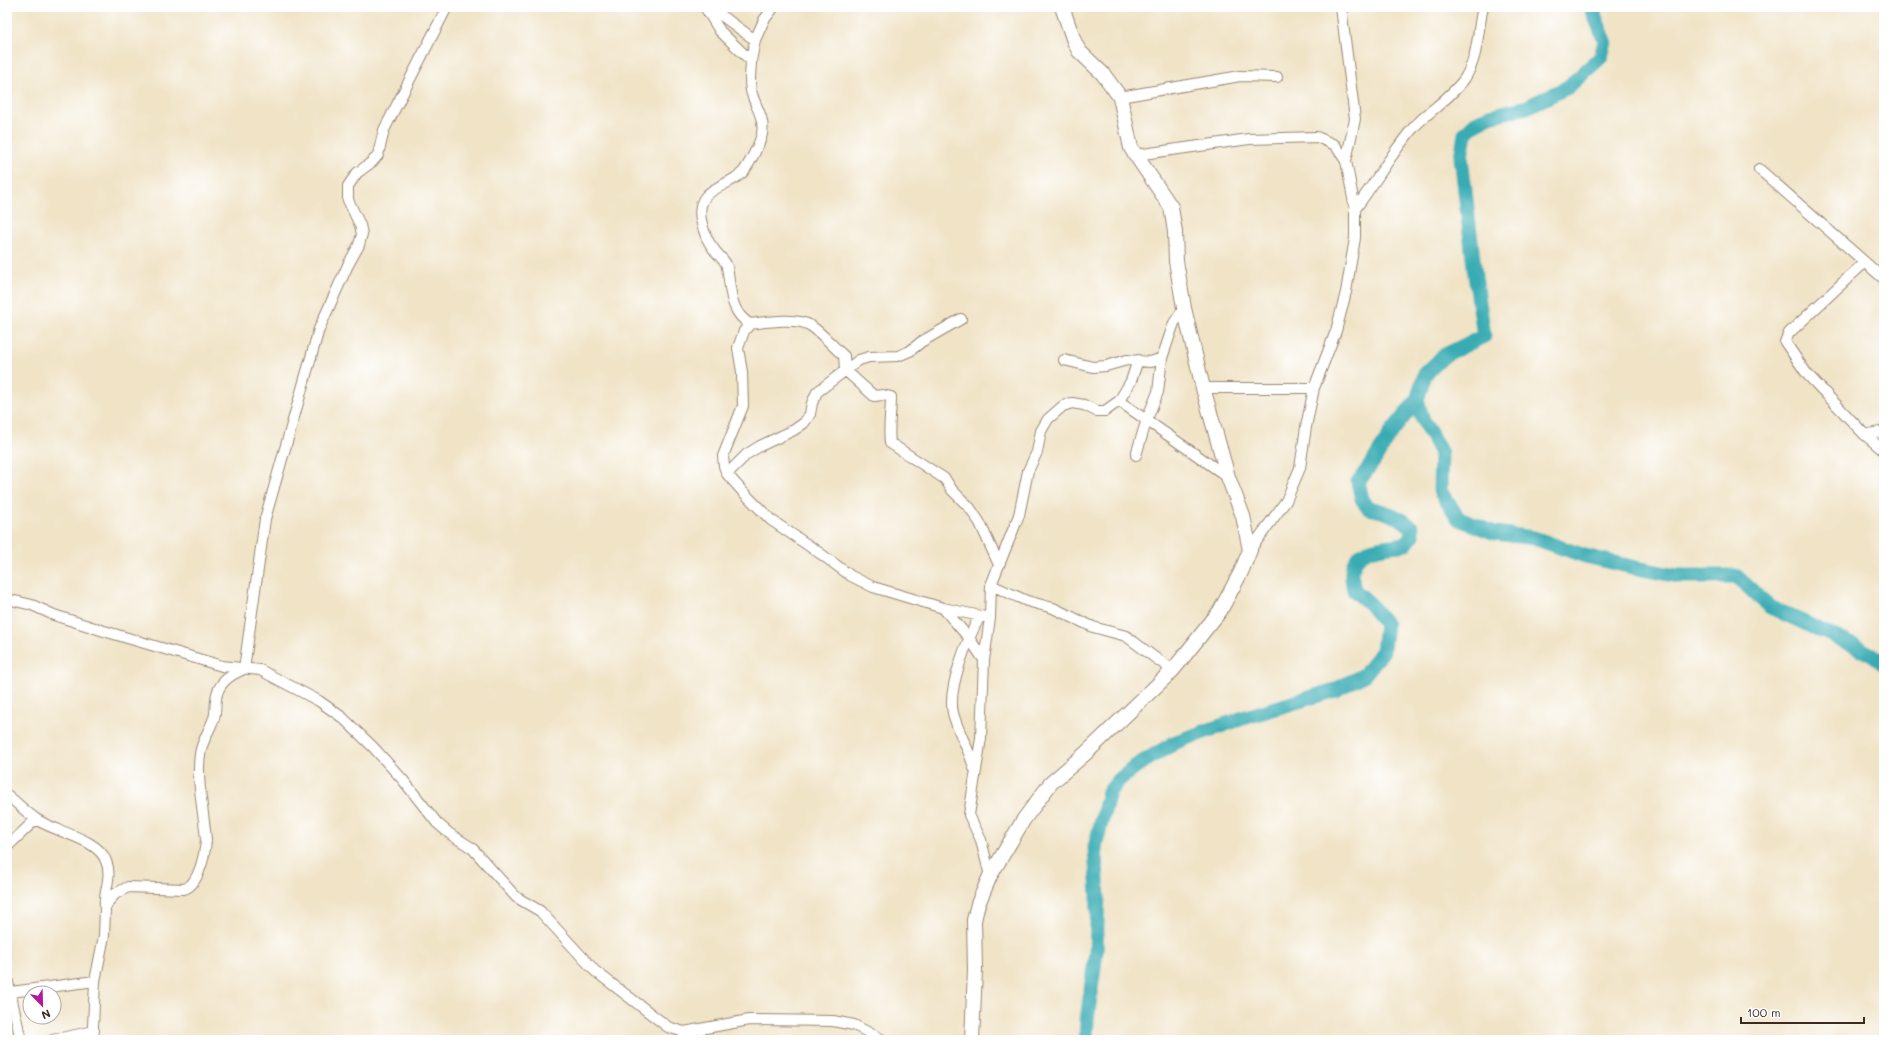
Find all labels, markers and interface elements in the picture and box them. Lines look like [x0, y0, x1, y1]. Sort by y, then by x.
north arrow [22, 985, 62, 1025]
scale bar [1741, 999, 1864, 1025]
text: 100 m [1747, 1004, 1781, 1020]
text: N [39, 1006, 53, 1023]

